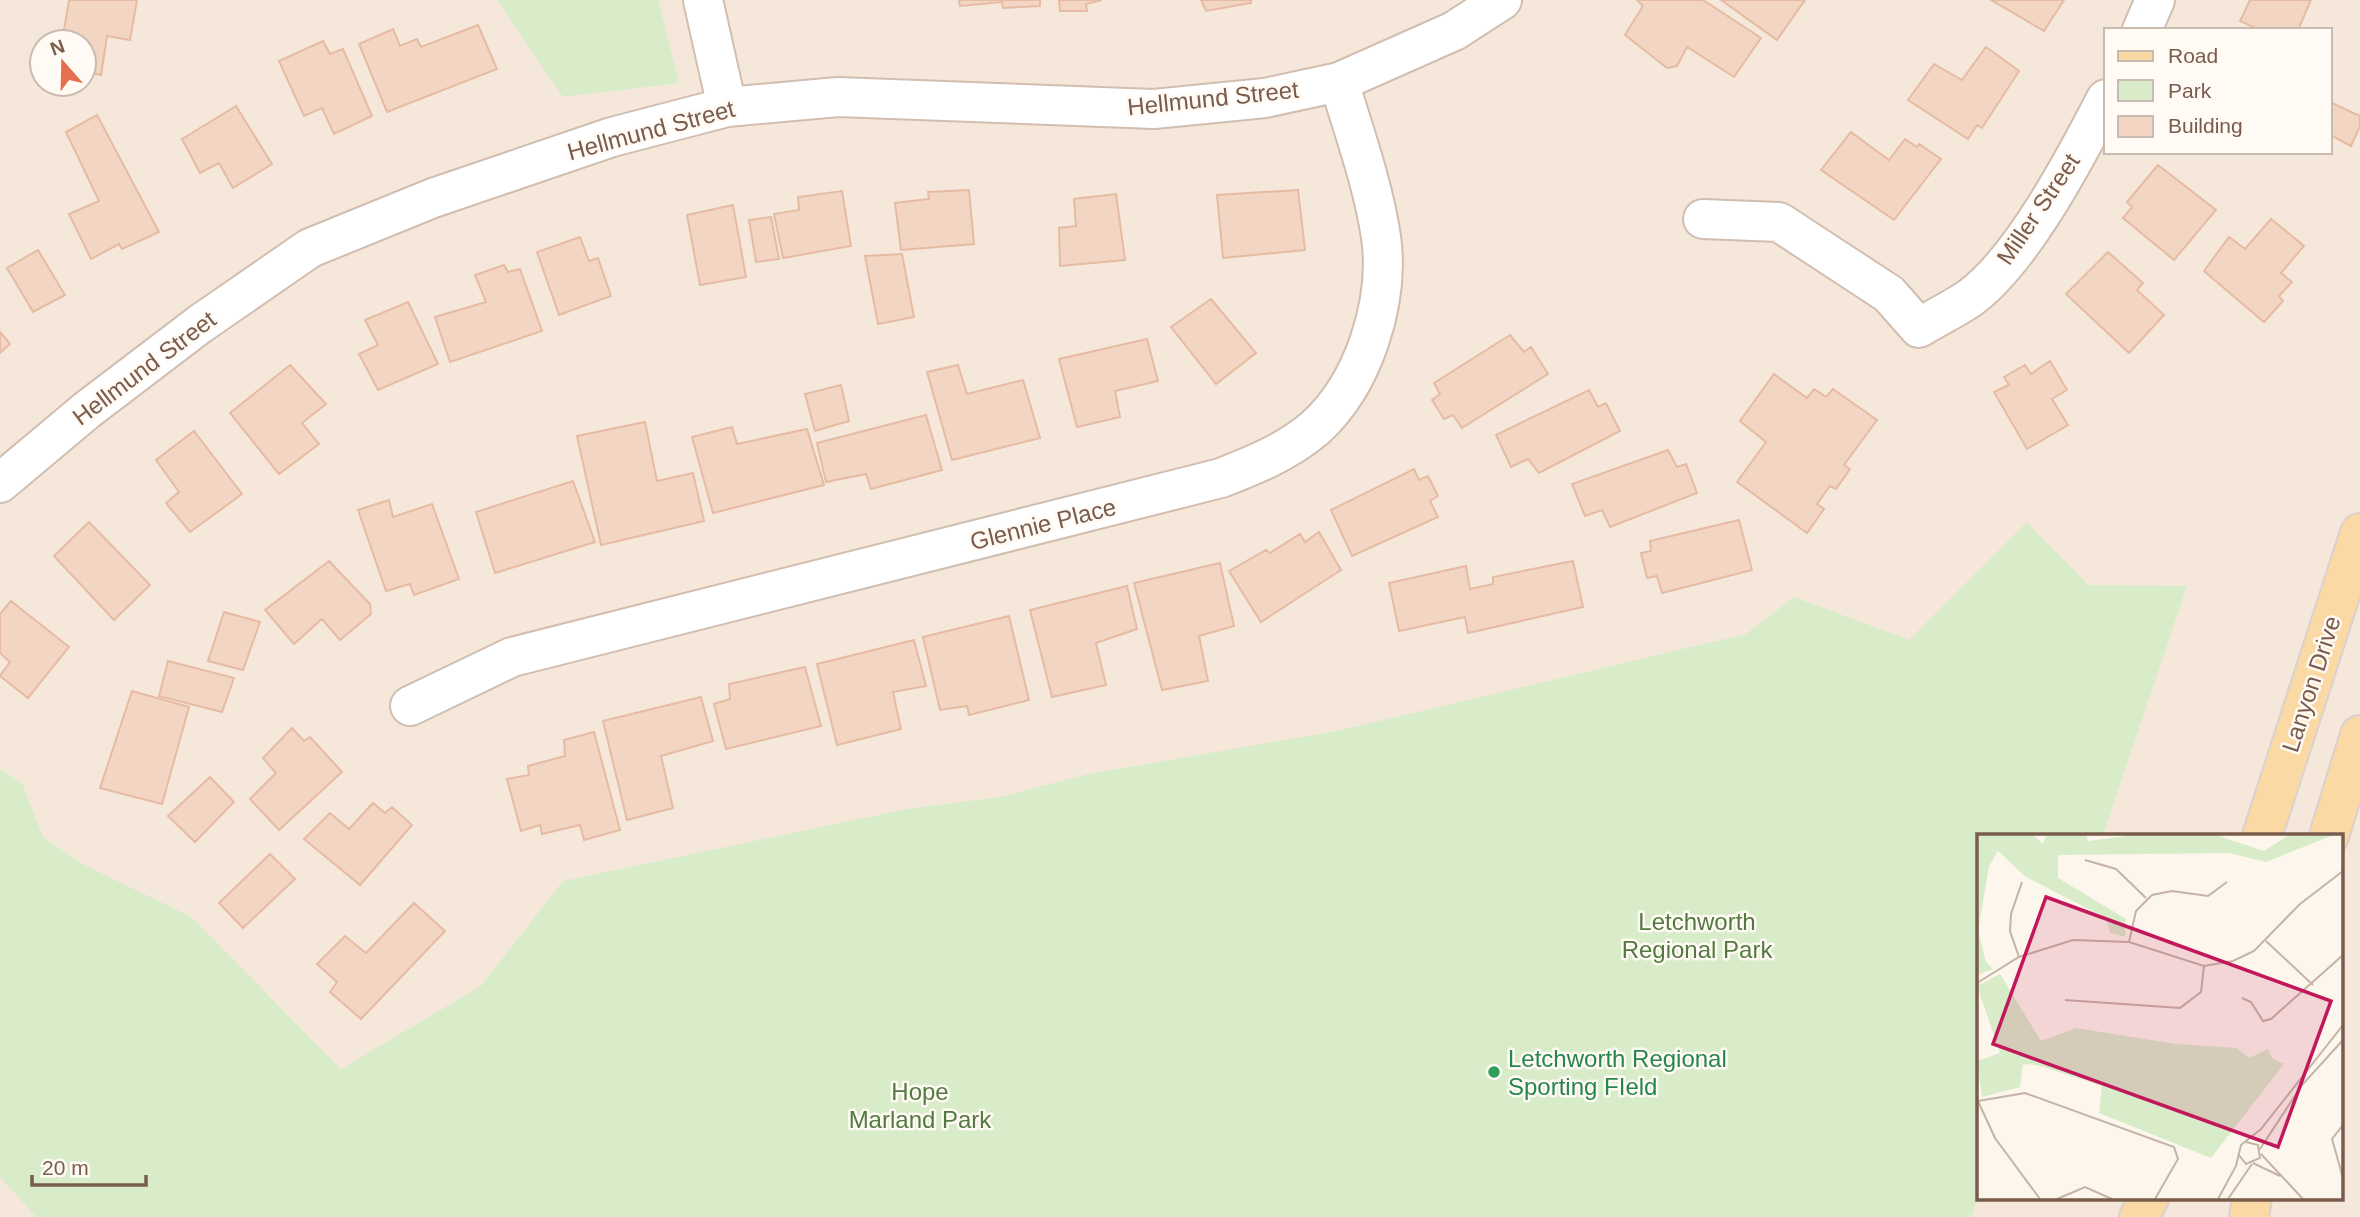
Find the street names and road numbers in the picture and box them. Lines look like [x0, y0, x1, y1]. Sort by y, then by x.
street label: Hellmund Street [1126, 76, 1300, 120]
street label: Hellmund Street [564, 95, 738, 165]
street label: Miller Street [1991, 148, 2085, 270]
street label: Hellmund Street [67, 305, 221, 431]
street label: Glennie Place [967, 493, 1119, 555]
street label: Lanyon Drive [2276, 613, 2346, 755]

